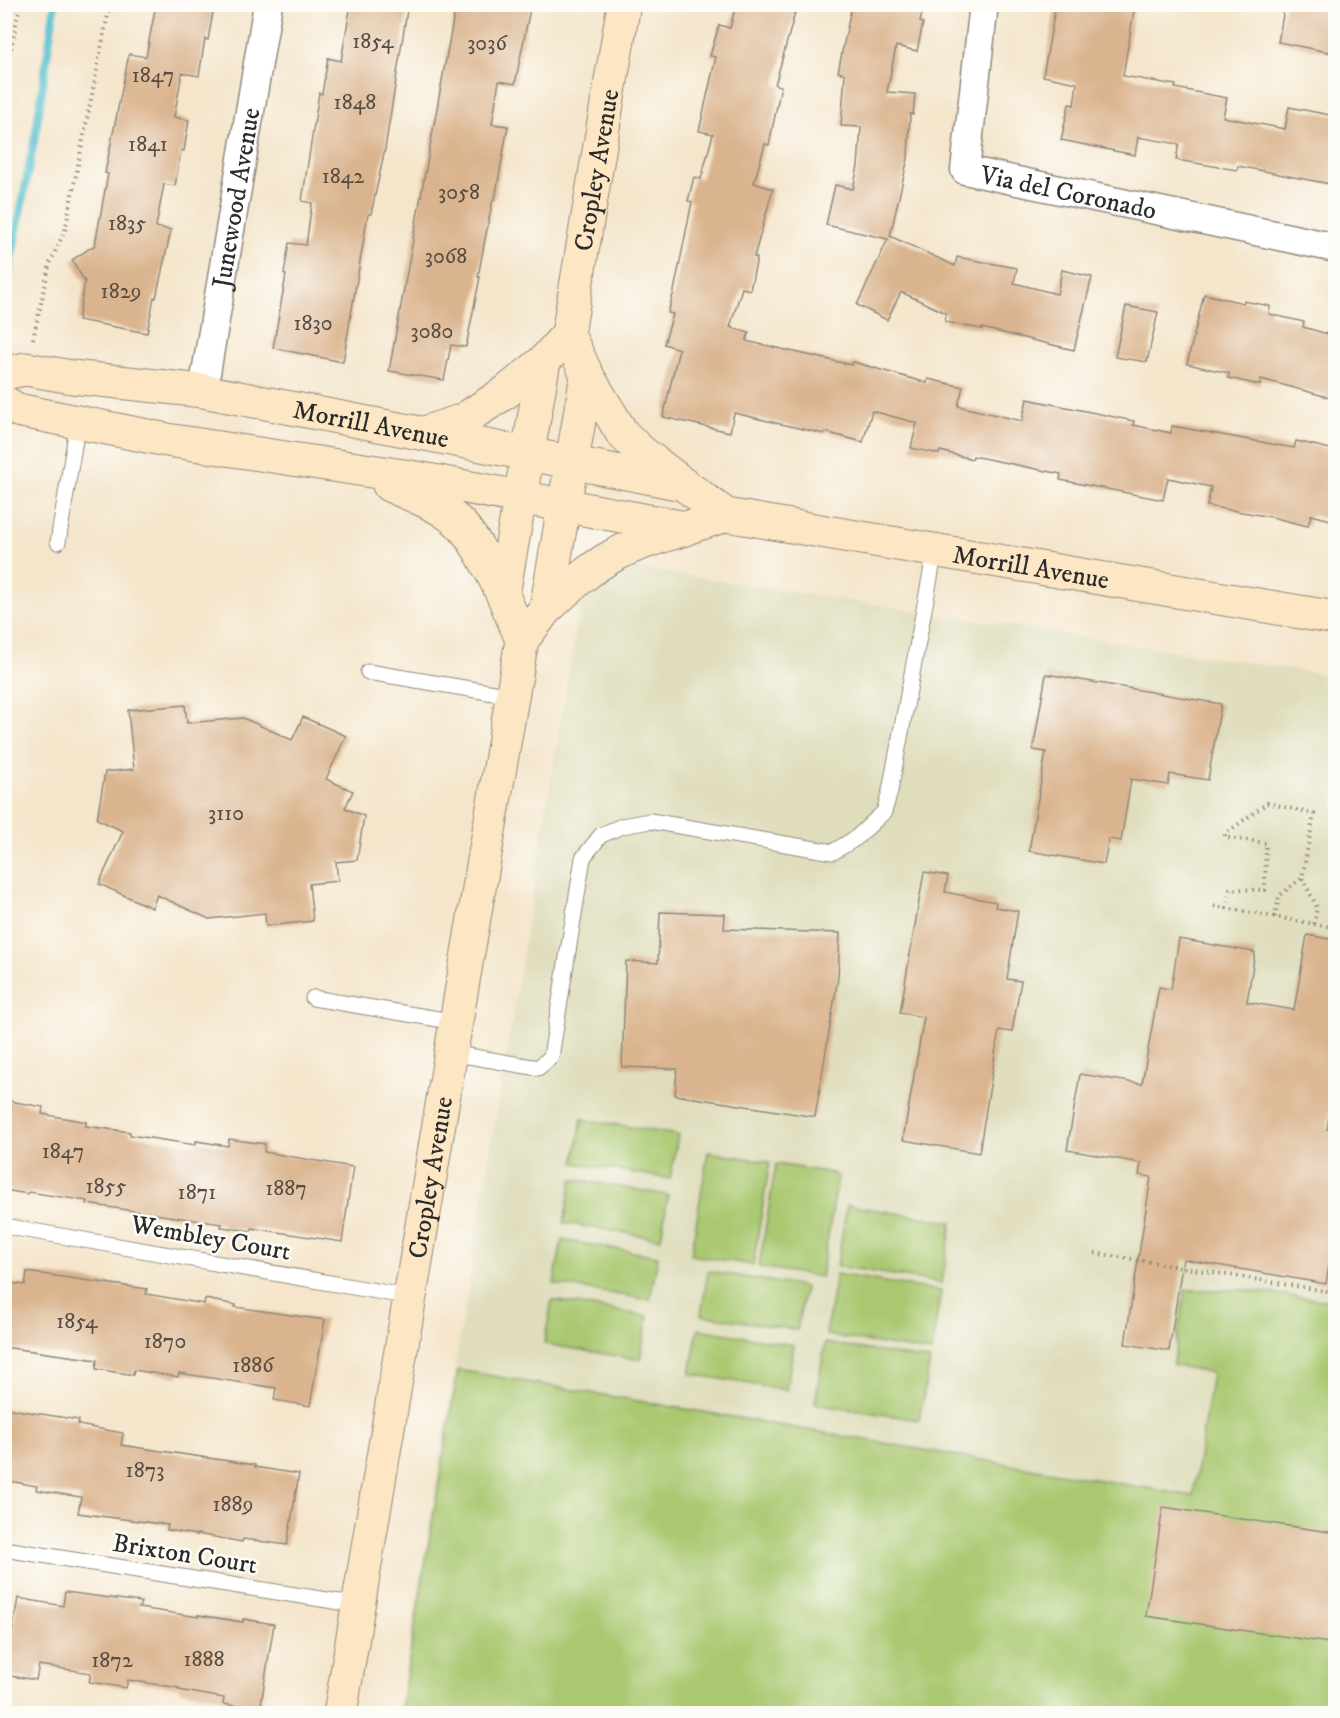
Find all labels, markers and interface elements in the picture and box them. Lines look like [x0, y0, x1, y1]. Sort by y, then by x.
house number: 1854 [352, 28, 395, 55]
house number: 3036 [467, 30, 508, 57]
house number: 1847 [132, 62, 174, 89]
street label: Cropley Avenue [567, 87, 627, 254]
house number: 1848 [334, 89, 376, 116]
street label: Junewood Avenue [205, 105, 268, 293]
house number: 1841 [128, 131, 168, 158]
street label: Via del Coronado [976, 158, 1159, 228]
house number: 1842 [322, 163, 364, 190]
house number: 3058 [438, 179, 480, 206]
house number: 1835 [108, 210, 146, 237]
house number: 3068 [425, 243, 467, 270]
house number: 1829 [101, 278, 141, 305]
house number: 1830 [293, 310, 333, 337]
house number: 3080 [411, 318, 453, 345]
street label: Morrill Avenue [290, 394, 452, 456]
street label: Morrill Avenue [950, 539, 1111, 597]
house number: 3110 [208, 800, 244, 827]
street label: Cropley Avenue [402, 1094, 461, 1261]
house number: 1847 [42, 1138, 84, 1165]
house number: 1855 [86, 1173, 127, 1200]
house number: 1887 [265, 1175, 307, 1202]
house number: 1871 [178, 1179, 216, 1206]
street label: Wembley Court [127, 1208, 293, 1269]
house number: 1854 [56, 1308, 99, 1335]
house number: 1870 [144, 1328, 186, 1355]
house number: 1886 [232, 1352, 275, 1379]
house number: 1873 [126, 1457, 164, 1484]
house number: 1889 [212, 1491, 254, 1518]
street label: Brixton Court [110, 1527, 259, 1582]
house number: 1888 [183, 1646, 225, 1673]
house number: 1872 [91, 1647, 133, 1674]

